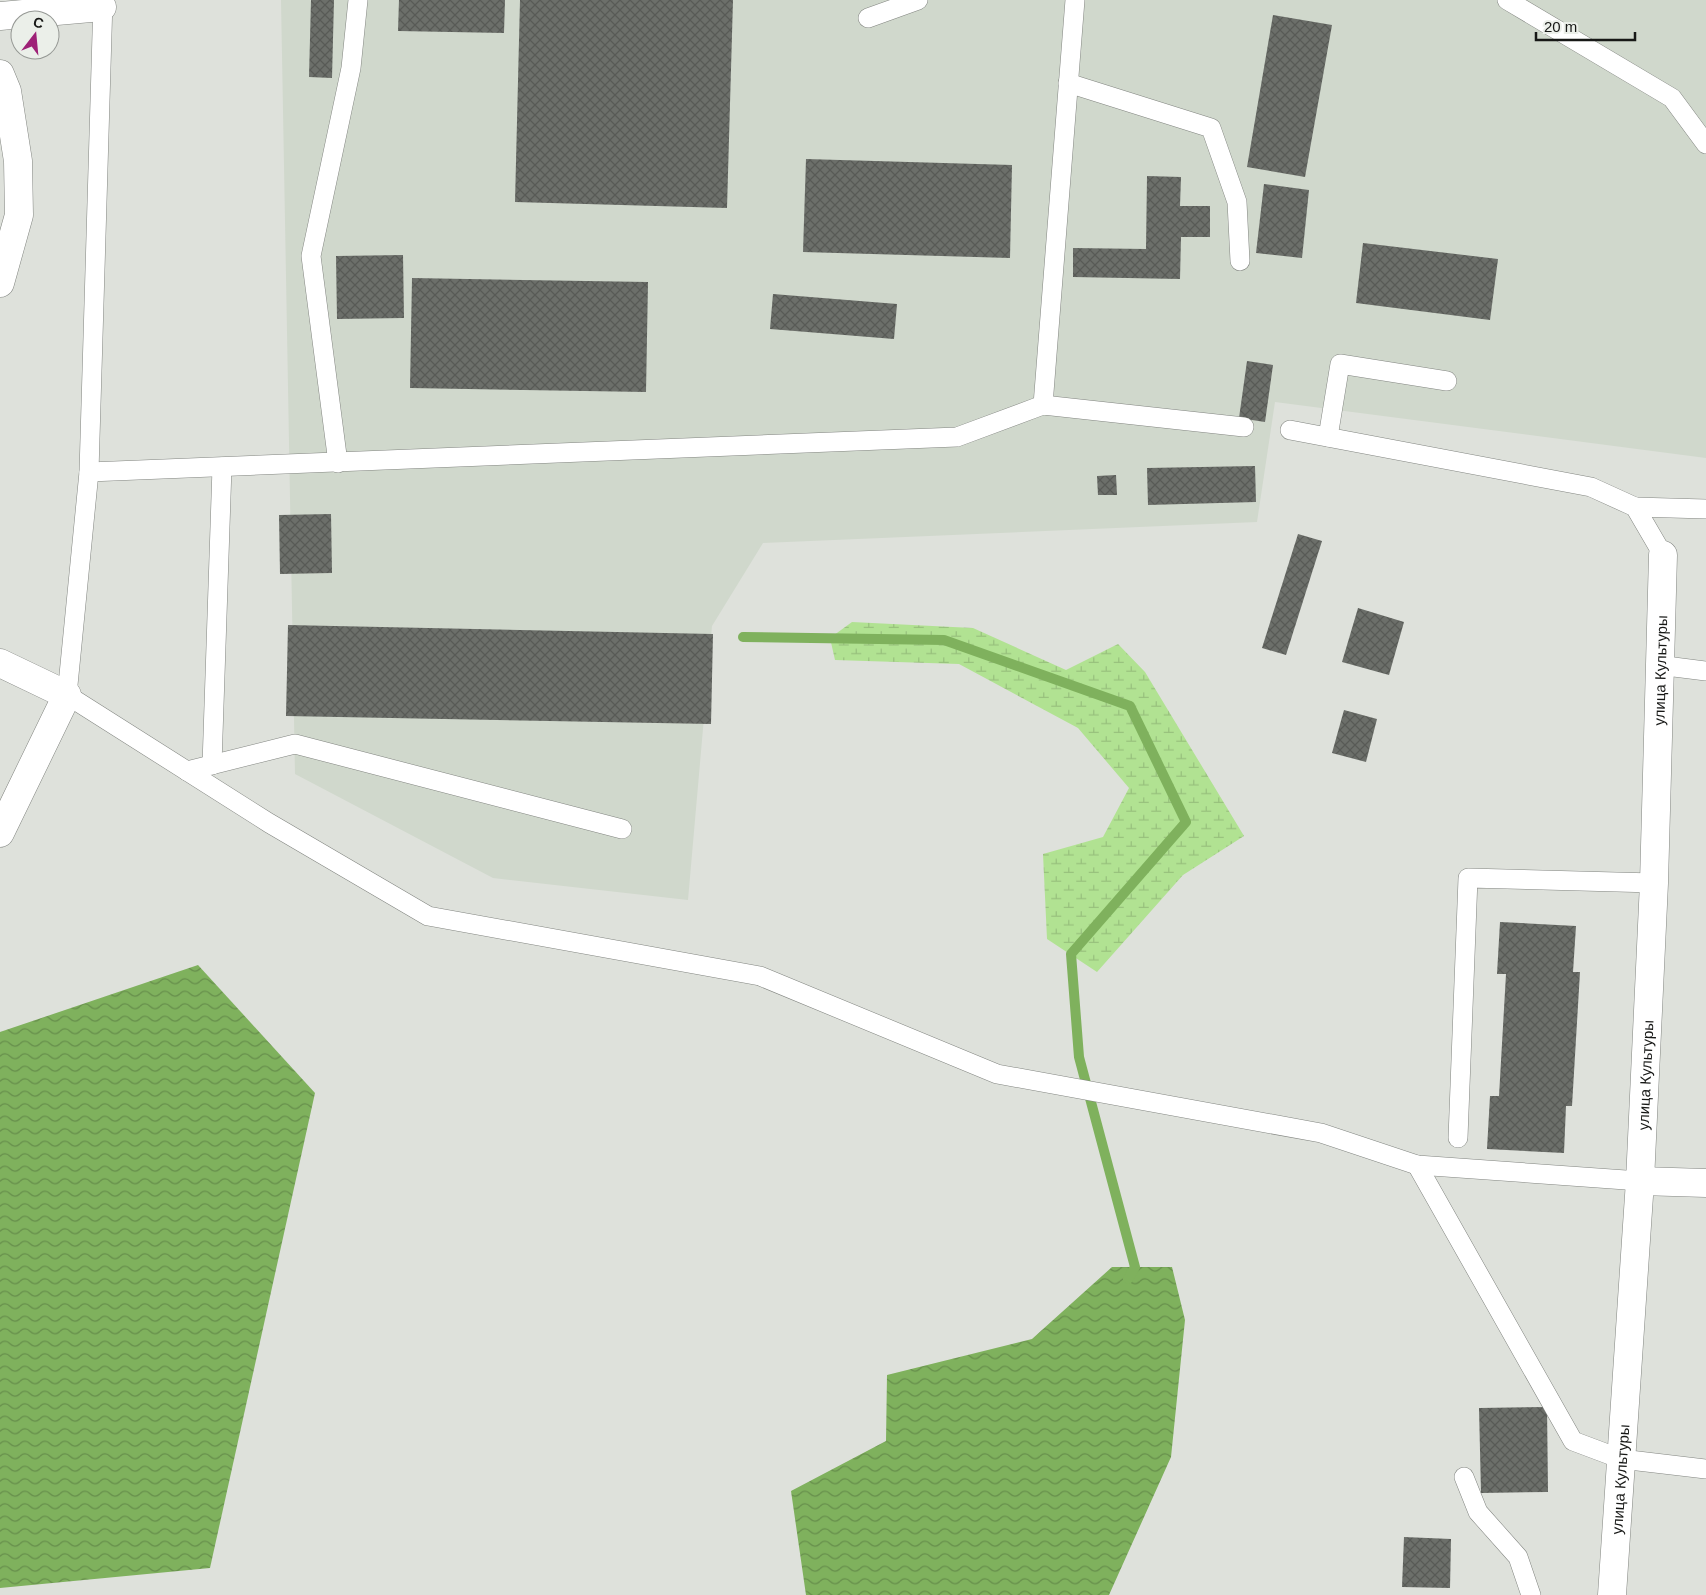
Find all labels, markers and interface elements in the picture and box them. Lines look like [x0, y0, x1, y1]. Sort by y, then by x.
north arrow [10, 10, 60, 60]
scale bar [1536, 10, 1635, 42]
text: С [32, 13, 46, 32]
text: 20 m [1544, 18, 1577, 35]
street label: улица Культуры [1650, 615, 1670, 726]
street label: улица Культуры [1634, 1020, 1656, 1131]
street label: улица Культуры [1608, 1424, 1632, 1535]

